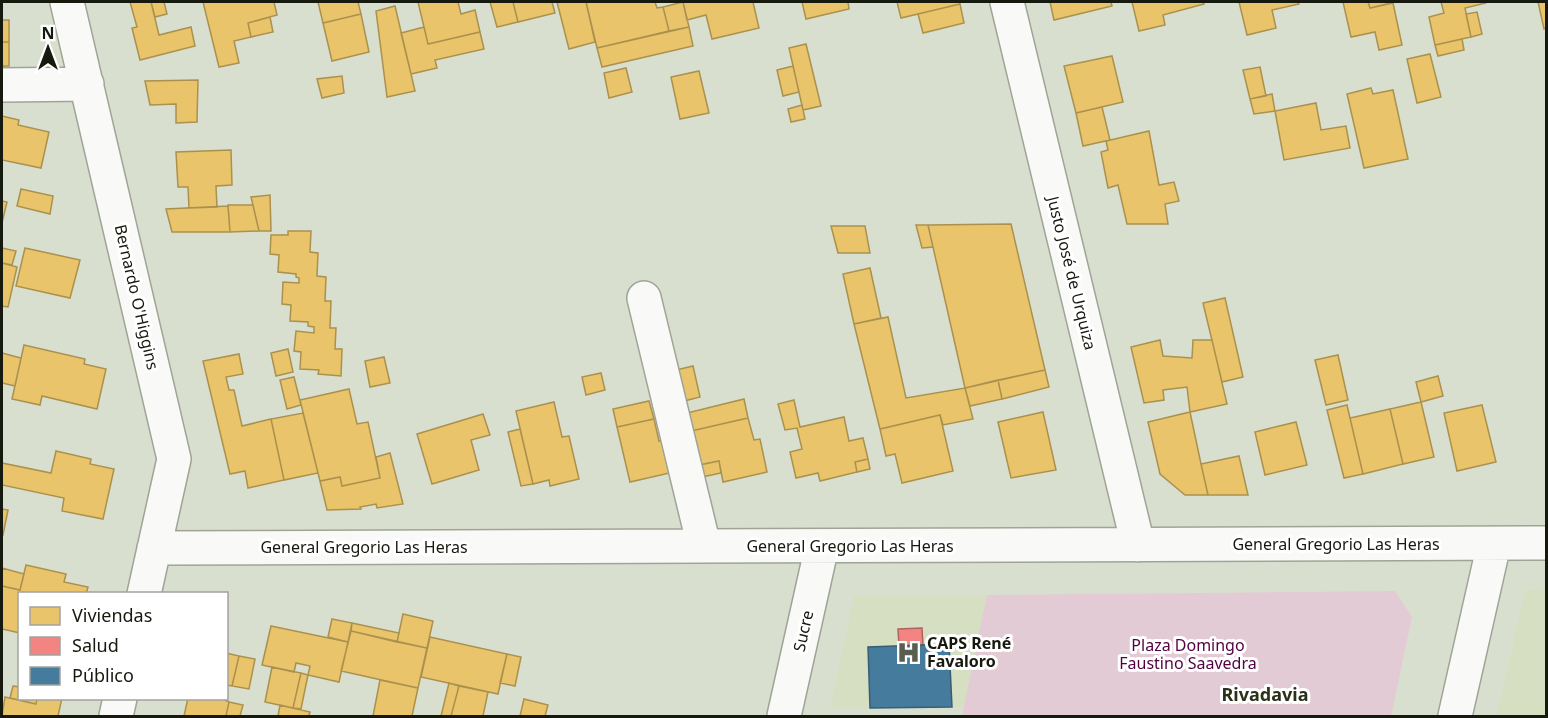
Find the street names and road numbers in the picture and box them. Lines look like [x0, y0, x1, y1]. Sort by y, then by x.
street label: Justo José de Urquiza [1042, 192, 1102, 352]
street label: Bernardo O'Higgins [110, 222, 164, 372]
street label: General Gregorio Las Heras [1232, 533, 1440, 555]
street label: General Gregorio Las Heras [746, 535, 954, 557]
street label: General Gregorio Las Heras [260, 536, 468, 558]
street label: Sucre [788, 608, 818, 654]

